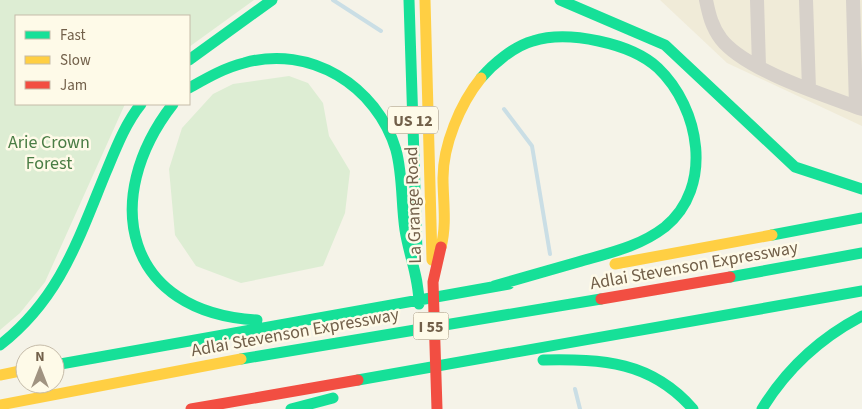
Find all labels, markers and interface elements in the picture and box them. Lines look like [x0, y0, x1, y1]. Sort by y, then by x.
legend [15, 15, 190, 105]
text: Fast [60, 25, 86, 46]
text: Slow [60, 50, 91, 71]
text: Jam [60, 75, 87, 96]
road number: US 12 [388, 106, 438, 134]
park label: Arie Crown Forest [8, 130, 90, 176]
street label: La Grange Road [399, 146, 428, 264]
street label: Adlai Stevenson Expressway [588, 235, 801, 296]
street label: Adlai Stevenson Expressway [189, 302, 402, 363]
road number: I 55 [414, 312, 448, 340]
north arrow [15, 344, 65, 394]
text: N [35, 347, 45, 367]

